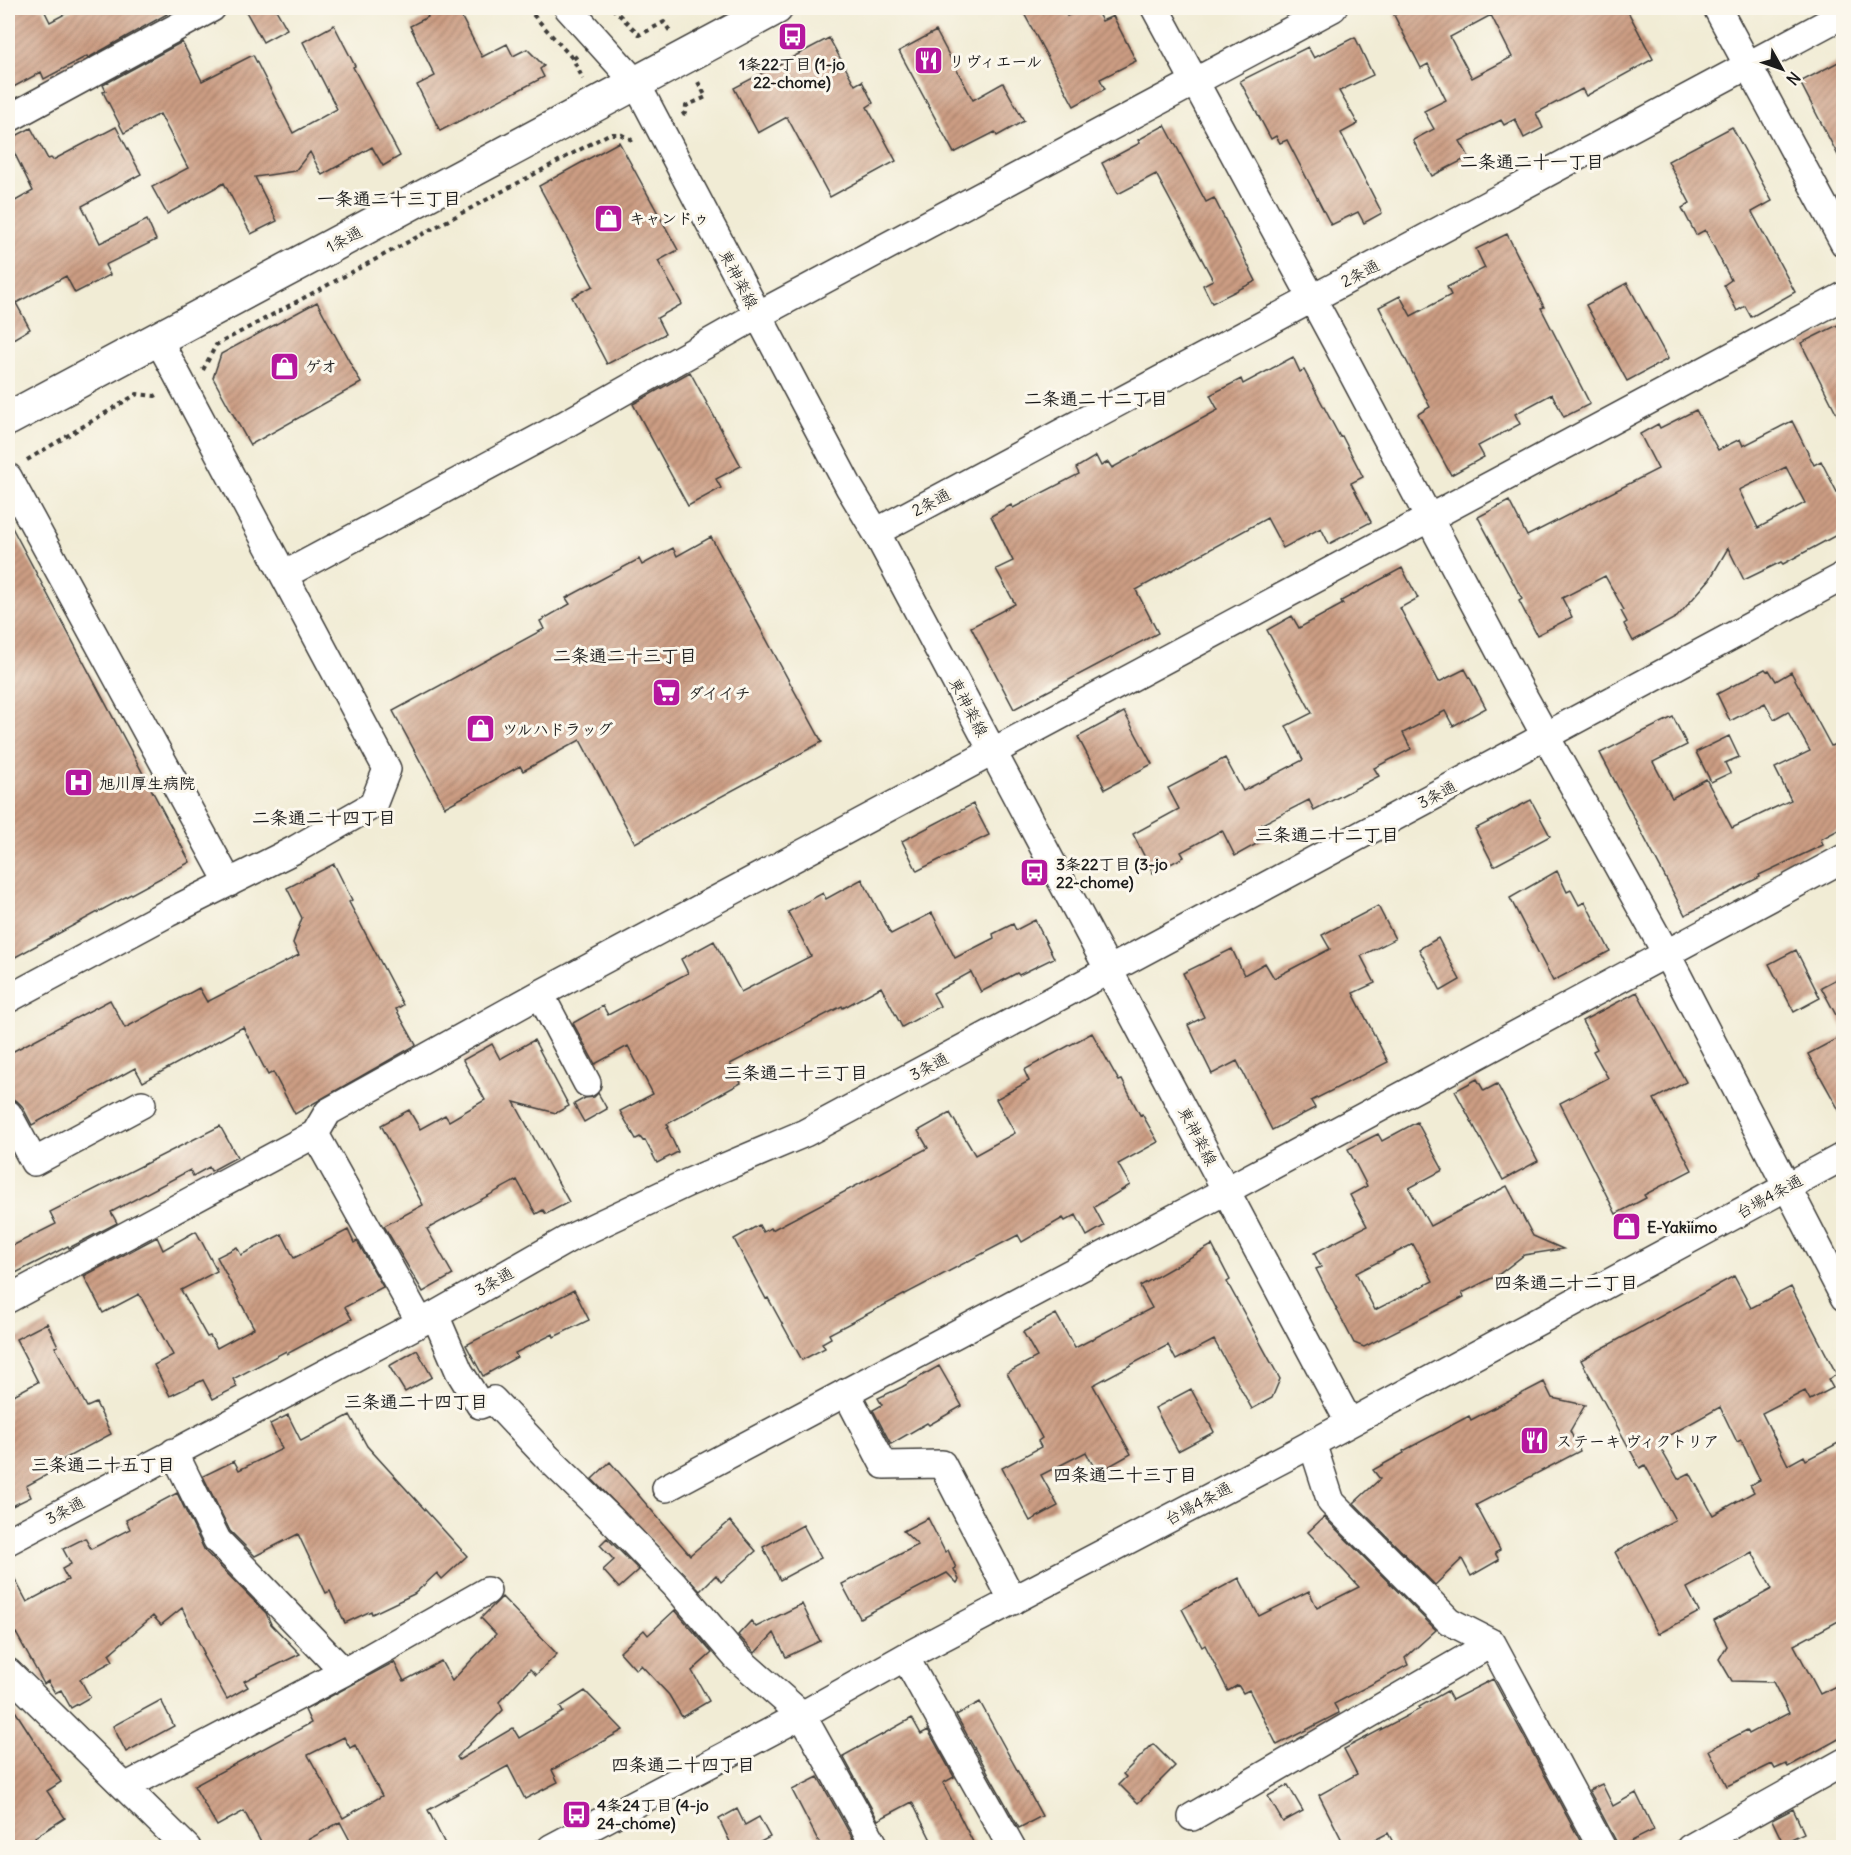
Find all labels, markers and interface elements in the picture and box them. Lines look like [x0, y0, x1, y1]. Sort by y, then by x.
bus stop icon: 1条22丁目 (1-jo 22-chome) [776, 20, 808, 52]
north arrow [1752, 39, 1812, 99]
restaurant icon: リヴィエール [912, 45, 944, 77]
place label: リヴィエール [949, 51, 1043, 71]
place label: 1条22丁目 (1-jo 22-chome) [739, 54, 845, 93]
text: N [1782, 68, 1805, 89]
district label: 二条通二十一丁目 [1460, 150, 1604, 173]
district label: 一条通二十三丁目 [317, 187, 461, 210]
shop icon: キャンドゥ [592, 202, 624, 234]
place label: キャンドゥ [629, 208, 709, 228]
street label: 1条通 [322, 221, 366, 257]
street label: 東神楽線 [715, 246, 763, 312]
street label: 2条通 [1337, 255, 1383, 291]
shop icon: ゲオ [268, 350, 300, 382]
place label: ゲオ [305, 356, 337, 376]
district label: 二条通二十二丁目 [1024, 387, 1168, 410]
street label: 2条通 [908, 484, 954, 520]
district label: 二条通二十三丁目 [553, 644, 697, 667]
street label: 東神楽線 [945, 674, 993, 740]
supermarket icon: ダイイチ [651, 677, 683, 709]
place label: ダイイチ [688, 683, 750, 703]
shop icon: ツルハドラッグ [465, 713, 497, 745]
place label: ツルハドラッグ [502, 719, 613, 739]
hospital icon: 旭川厚生病院 [62, 767, 94, 799]
place label: 旭川厚生病院 [99, 773, 195, 793]
street label: 3条通 [1414, 776, 1460, 812]
district label: 二条通二十四丁目 [252, 806, 396, 829]
district label: 三条通二十二丁目 [1255, 823, 1399, 846]
place label: 3条22丁目 (3-jo 22-chome) [1056, 854, 1168, 893]
bus stop icon: 3条22丁目 (3-jo 22-chome) [1019, 857, 1051, 889]
street label: 3条通 [906, 1048, 952, 1084]
district label: 三条通二十三丁目 [724, 1061, 868, 1084]
street label: 東神楽線 [1174, 1103, 1222, 1169]
street label: 台場4条通 [1732, 1169, 1806, 1223]
shop icon: E-Yakiimo [1610, 1211, 1642, 1243]
place label: E-Yakiimo [1647, 1217, 1717, 1237]
street label: 3条通 [471, 1262, 517, 1300]
district label: 四条通二十二丁目 [1494, 1271, 1638, 1294]
district label: 三条通二十四丁目 [344, 1390, 488, 1413]
restaurant icon: ステーキ ヴィクトリア [1519, 1425, 1551, 1457]
place label: ステーキ ヴィクトリア [1556, 1431, 1719, 1451]
district label: 三条通二十五丁目 [31, 1453, 175, 1476]
district label: 四条通二十三丁目 [1053, 1463, 1197, 1486]
street label: 台場4条通 [1161, 1477, 1235, 1529]
street label: 3条通 [42, 1492, 88, 1528]
district label: 四条通二十四丁目 [611, 1753, 755, 1776]
place label: 4条24丁目 (4-jo 24-chome) [597, 1795, 709, 1834]
bus stop icon: 4条24丁目 (4-jo 24-chome) [560, 1798, 592, 1830]

